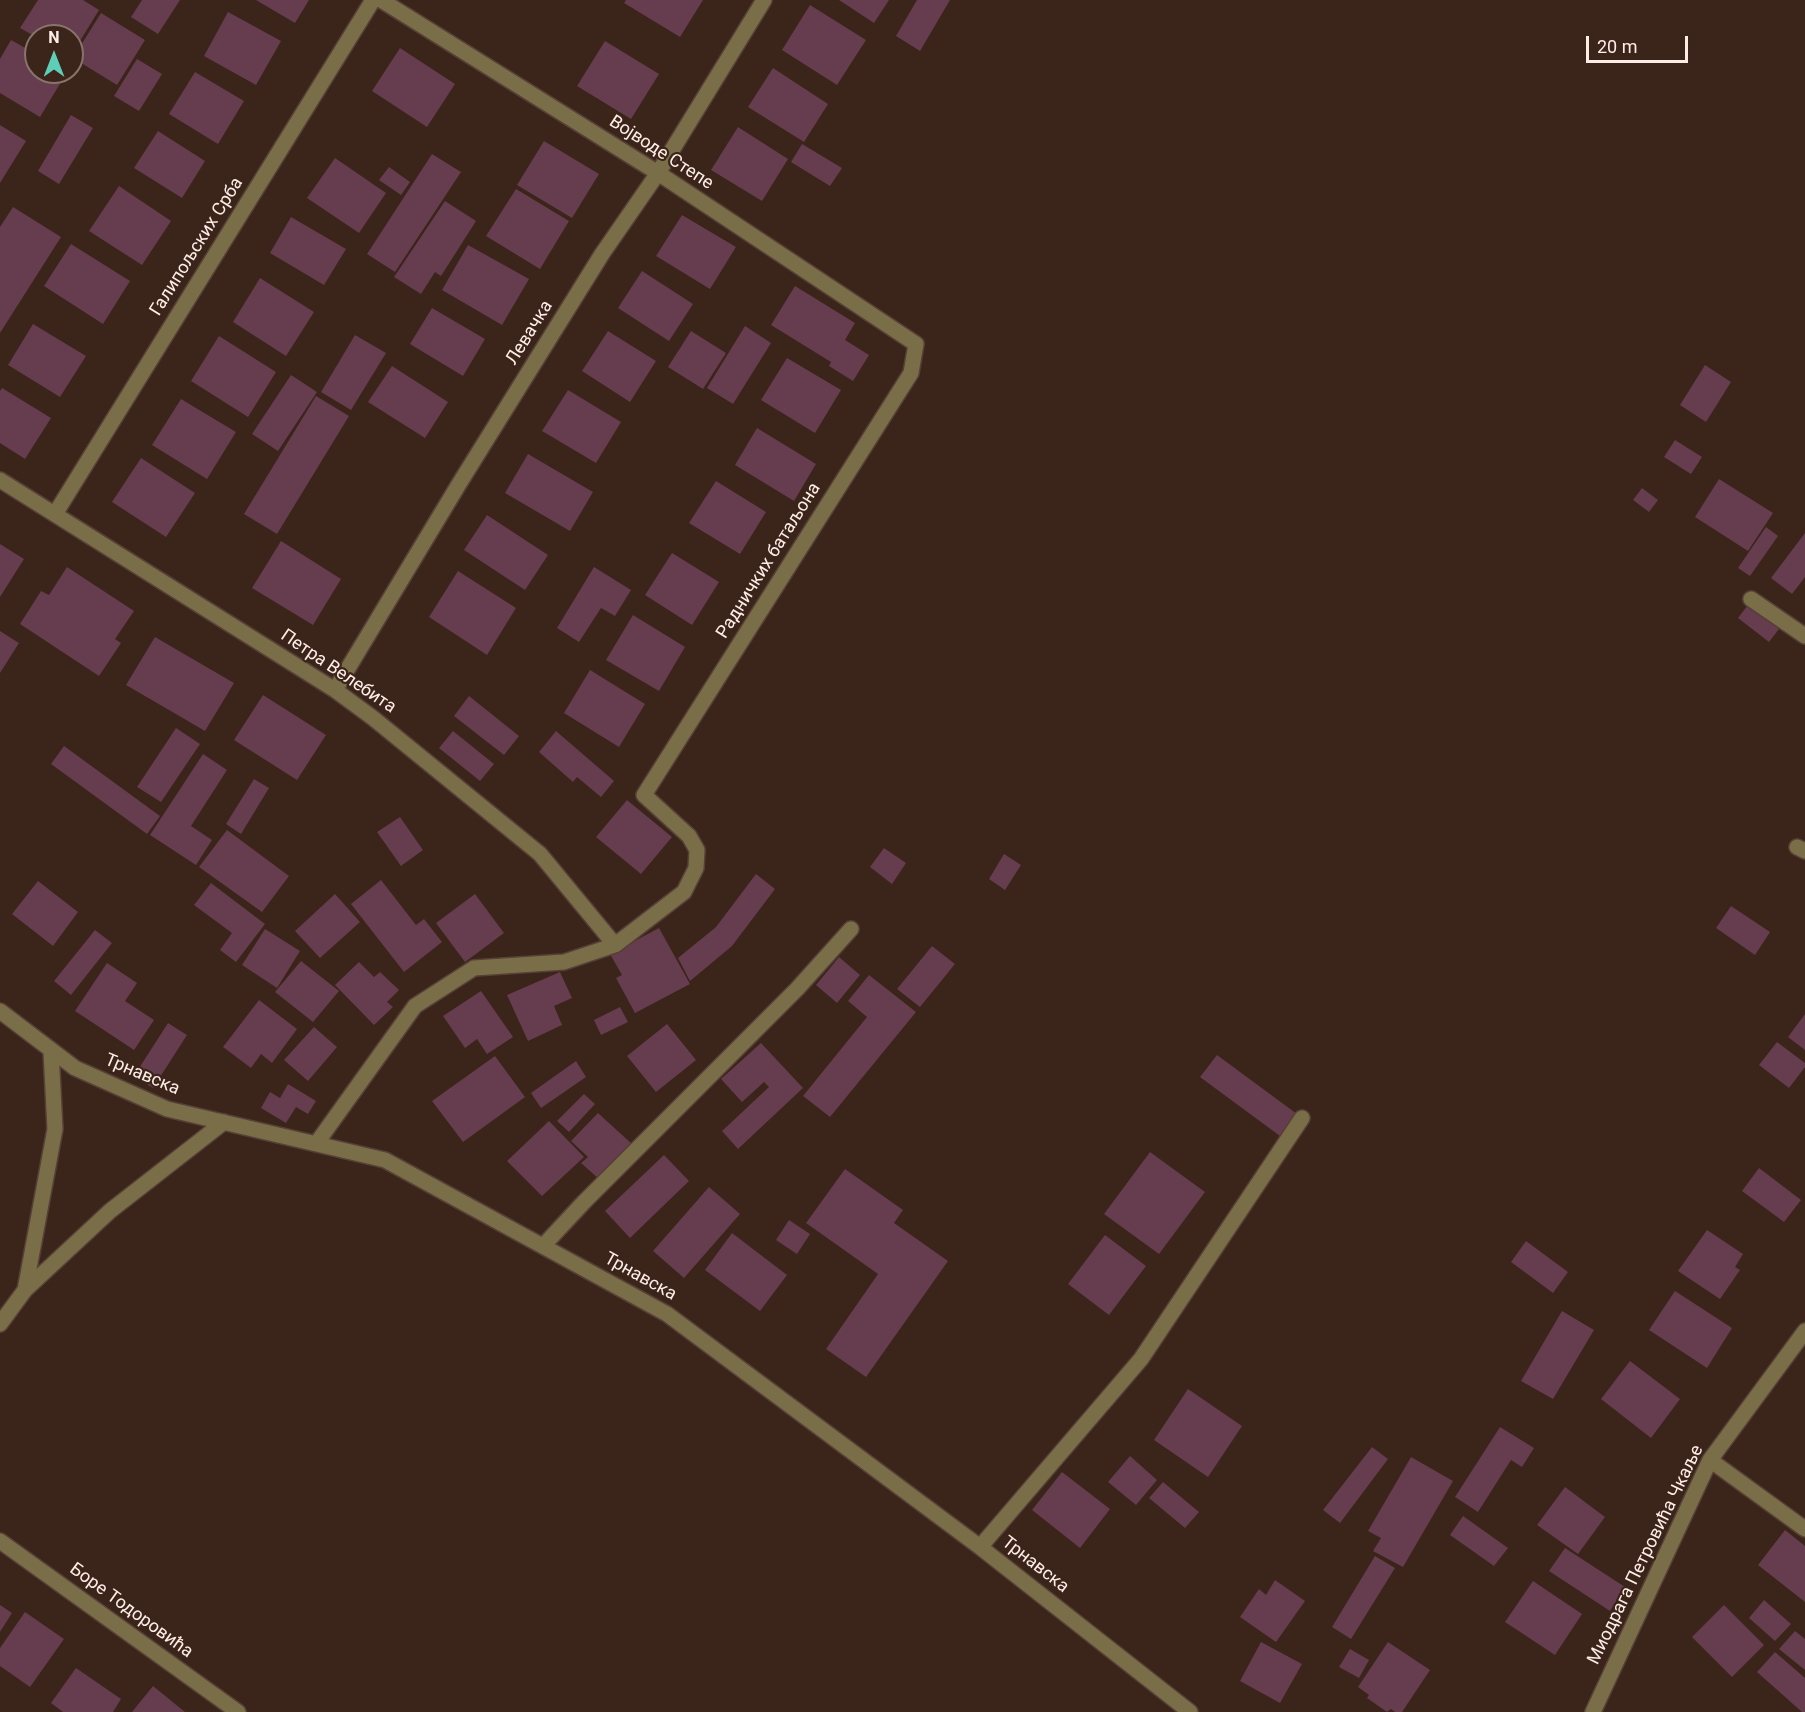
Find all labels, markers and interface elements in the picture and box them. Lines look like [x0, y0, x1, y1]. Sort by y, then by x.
north arrow [24, 24, 84, 84]
scale bar [1589, 24, 1691, 62]
text: N [48, 28, 60, 47]
text: 20 m [1597, 36, 1637, 57]
street label: Војводе Степе [605, 111, 717, 195]
street label: Галипољских Срба [146, 174, 248, 320]
street label: Левачка [502, 297, 558, 369]
street label: Радничких батаљона [712, 479, 826, 643]
street label: Петра Велебита [276, 625, 400, 719]
street label: Трнавска [101, 1050, 183, 1100]
street label: Трнавска [600, 1248, 680, 1306]
street label: Миодрага Петровића Чкаље [1583, 1442, 1709, 1668]
street label: Трнавска [997, 1532, 1073, 1598]
street label: Боре Тодоровића [65, 1559, 197, 1663]

